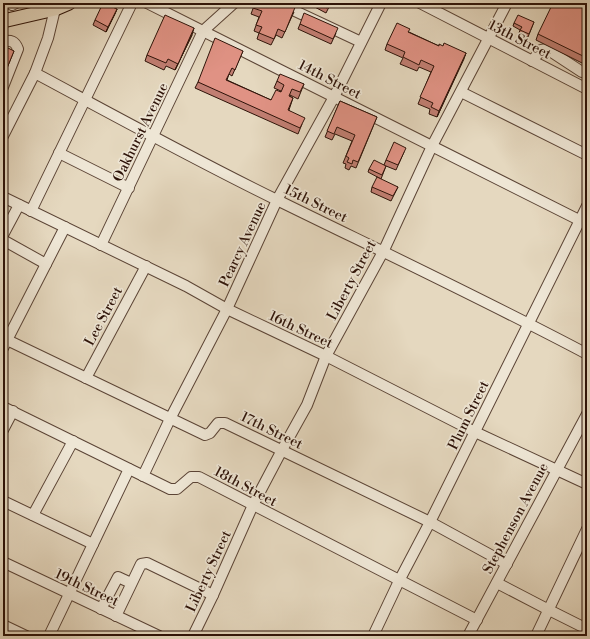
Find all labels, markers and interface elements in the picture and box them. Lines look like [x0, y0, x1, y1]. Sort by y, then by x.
street label: 13th Street [485, 16, 554, 63]
street label: 14th Street [295, 56, 364, 103]
street label: Oakhurst Avenue [109, 80, 173, 185]
street label: 15th Street [281, 181, 350, 227]
street label: Pearcy Avenue [215, 199, 270, 290]
street label: Liberty Street [323, 237, 381, 324]
street label: Lee Street [81, 284, 127, 349]
street label: 16th Street [266, 307, 335, 353]
street label: Plum Street [444, 378, 493, 453]
street label: 17th Street [238, 408, 306, 454]
street label: Stephenson Avenue [479, 460, 553, 577]
street label: 18th Street [211, 463, 280, 511]
street label: Liberty Street [182, 528, 236, 615]
street label: 19th Street [52, 565, 121, 611]

